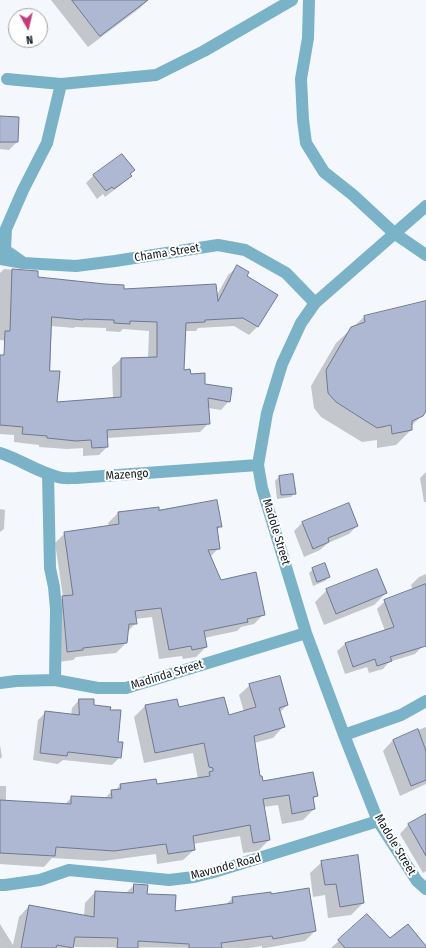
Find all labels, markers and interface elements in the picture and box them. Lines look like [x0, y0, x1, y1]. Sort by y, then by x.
north arrow [8, 8, 48, 48]
text: N [25, 32, 34, 46]
street label: Chama Street [133, 241, 201, 265]
street label: Mazengo [105, 466, 149, 484]
street label: Madole Street [259, 497, 293, 567]
street label: Madinda Street [129, 657, 205, 693]
street label: Madole Street [371, 812, 419, 878]
street label: Mavunde Road [189, 851, 263, 883]

